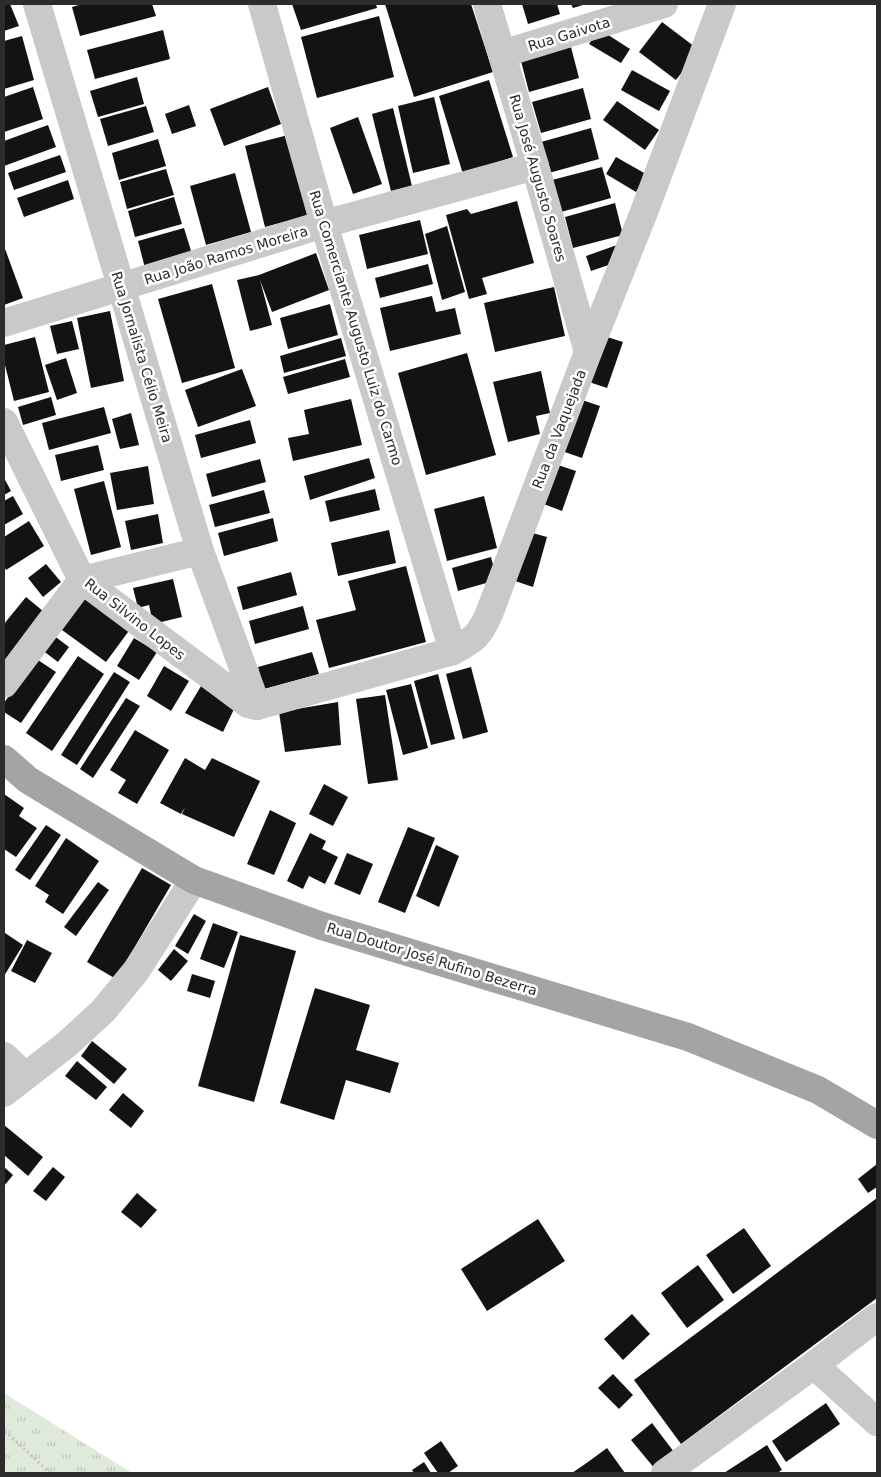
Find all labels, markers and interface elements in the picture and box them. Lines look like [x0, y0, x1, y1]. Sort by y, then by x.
street label: Rua Gaivota [526, 14, 612, 54]
street label: Rua José Augusto Soares [506, 92, 570, 264]
street label: Rua Comerciante Augusto Luiz do Carmo [306, 189, 406, 467]
street label: Rua João Ramos Moreira [142, 222, 310, 288]
street label: Rua Jornalista Célio Meira [108, 269, 176, 445]
street label: Rua da Vaquejada [529, 367, 589, 491]
street label: Rua Silvino Lopes [82, 575, 188, 663]
street label: Rua Doutor José Rufino Bezerra [325, 919, 539, 999]

